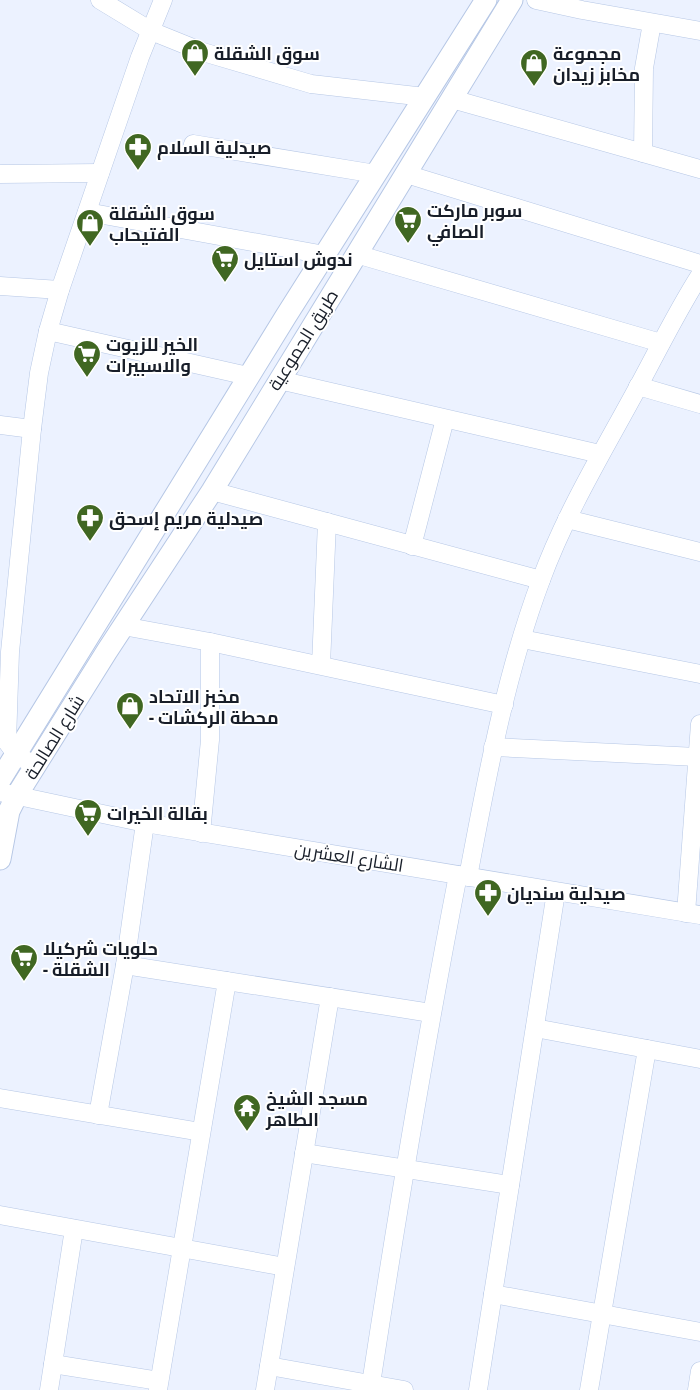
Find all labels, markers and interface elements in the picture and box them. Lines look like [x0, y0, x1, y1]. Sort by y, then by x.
shop icon: سوق الشقلة [180, 38, 210, 77]
place label: سوق الشقلة [214, 41, 320, 66]
place label: مجموعة مخابز زيدان [553, 41, 640, 87]
shop icon: مجموعة مخابز زيدان [519, 48, 549, 87]
pharmacy icon: صيدلية السلام [123, 132, 153, 171]
place label: صيدلية السلام [157, 135, 271, 160]
place label: سوبر ماركت الصافي [427, 198, 522, 247]
place label: سوق الشقلة الفتيحاب [109, 201, 215, 247]
supermarket icon: سوبر ماركت الصافي [393, 205, 423, 244]
shop icon: سوق الشقلة الفتيحاب [75, 208, 105, 247]
supermarket icon: ندوش استايل [210, 244, 240, 283]
place label: ندوش استايل [244, 247, 353, 272]
street label: طريق الجموعية [262, 285, 344, 395]
place label: الخير للزيوت والاسبيرات [106, 332, 198, 378]
supermarket icon: الخير للزيوت والاسبيرات [72, 339, 102, 378]
pharmacy icon: صيدلية مريم إسحق [75, 503, 105, 542]
place label: صيدلية مريم إسحق [109, 506, 263, 531]
place label: مخبز الاتحاد - محطة الركشات [149, 684, 279, 730]
street label: شارع الصالحة [18, 690, 90, 784]
shop icon: مخبز الاتحاد - محطة الركشات [115, 691, 145, 730]
supermarket icon: بقالة الخيرات [73, 798, 103, 837]
place label: بقالة الخيرات [107, 801, 208, 826]
street label: الشارع العشرين [293, 836, 405, 878]
pharmacy icon: صيدلية سنديان [473, 878, 503, 917]
place label: صيدلية سنديان [507, 881, 626, 906]
place label: حلويات شركيلا - الشقلة [43, 936, 158, 982]
supermarket icon: حلويات شركيلا - الشقلة [9, 943, 39, 982]
place label: مسجد الشيخ الطاهر [265, 1086, 368, 1132]
temple icon: مسجد الشيخ الطاهر [232, 1093, 262, 1132]

